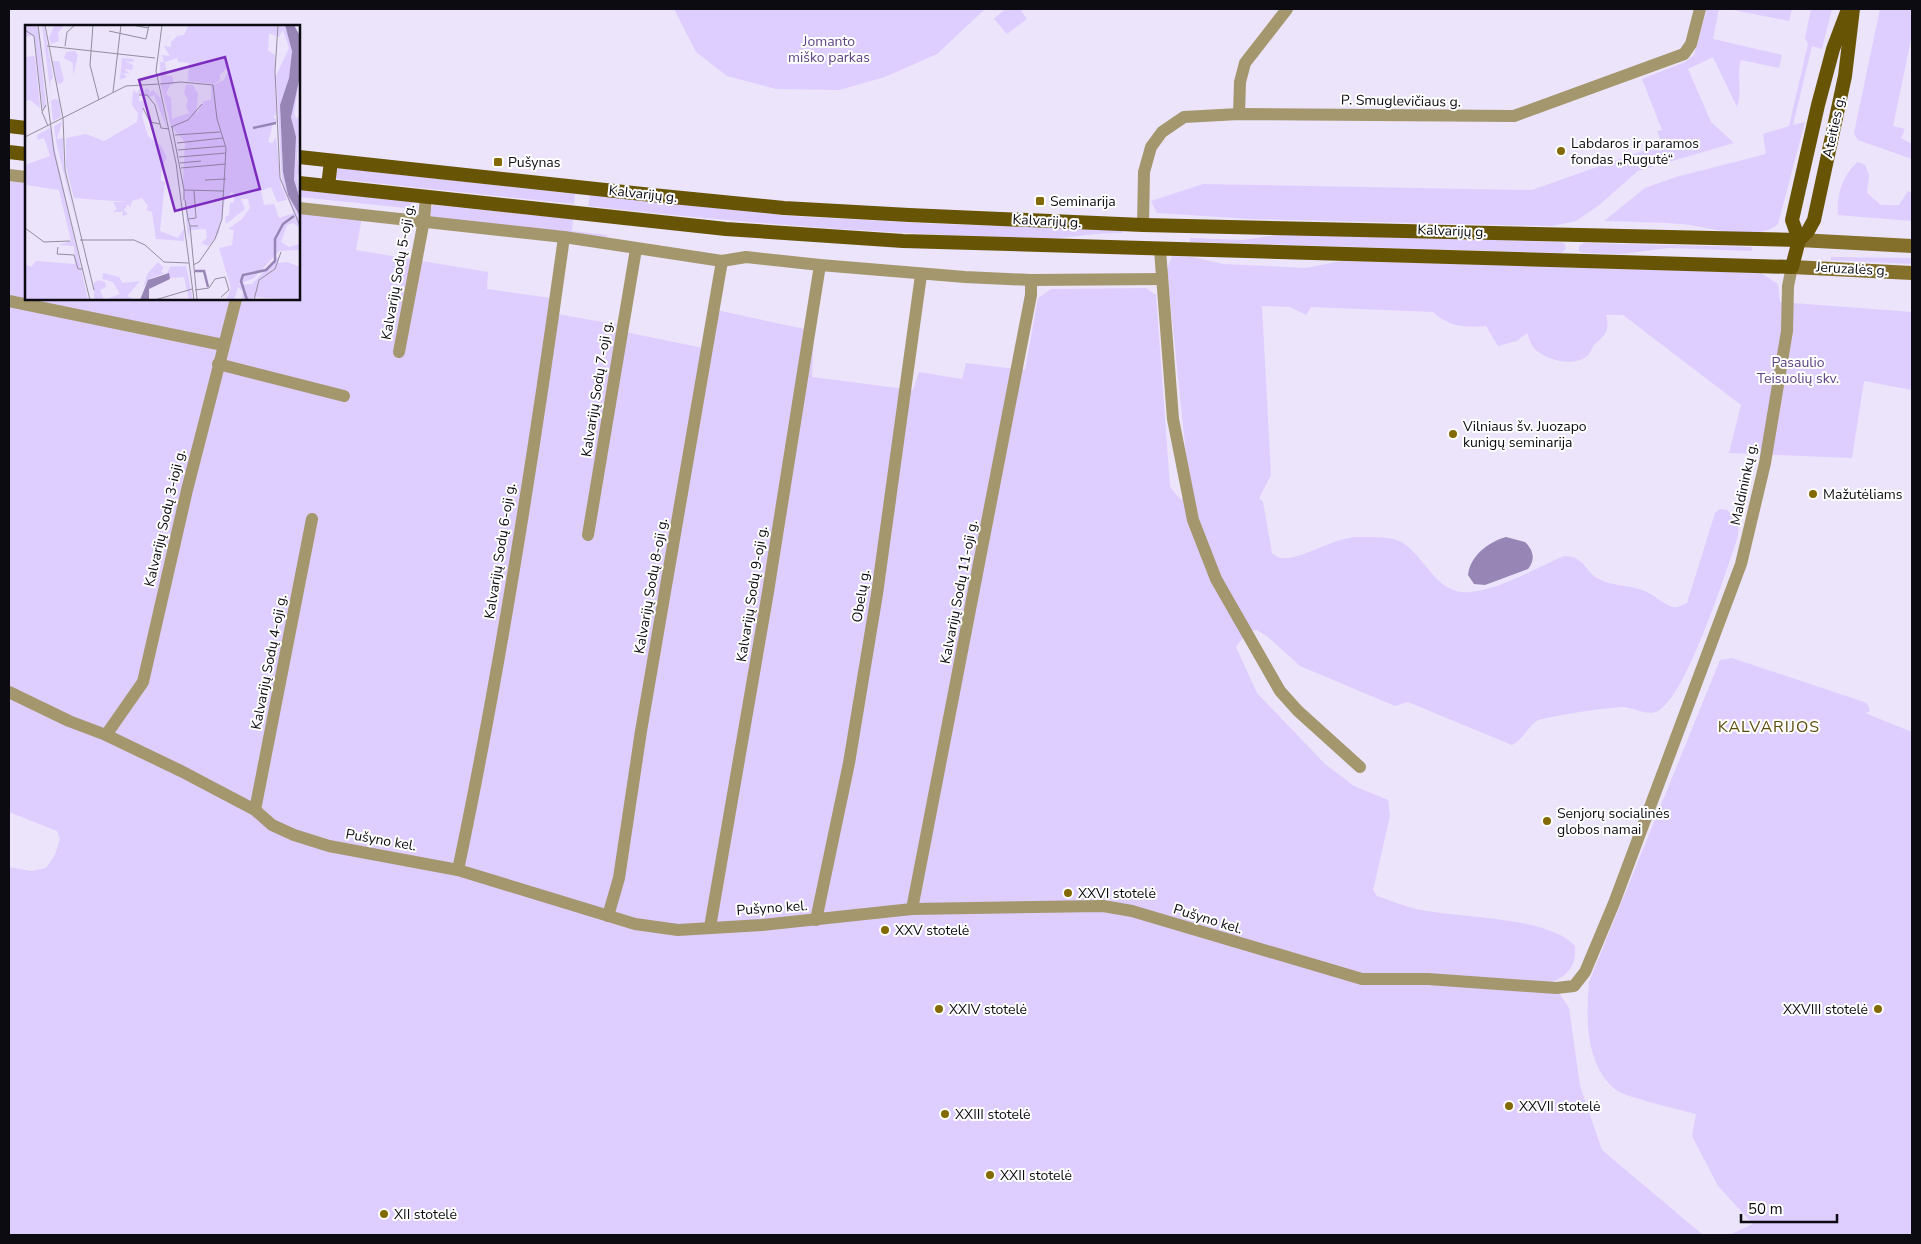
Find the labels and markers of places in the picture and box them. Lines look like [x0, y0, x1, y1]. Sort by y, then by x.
place label: Labdaros ir paramos fondas „Rugutė“ [1571, 134, 1699, 169]
marker: Labdaros ir paramos fondas „Rugutė“ [1555, 145, 1567, 157]
place label: Pušynas [508, 153, 561, 172]
marker: Pušynas [492, 156, 504, 168]
place label: Seminarija [1050, 192, 1116, 211]
marker: Seminarija [1034, 195, 1046, 207]
place label: Vilniaus šv. Juozapo kunigų seminarija [1462, 417, 1587, 452]
marker: Vilniaus šv. Juozapo kunigų seminarija [1447, 428, 1459, 440]
place label: Mažutėliams [1823, 485, 1903, 504]
marker: Mažutėliams [1807, 488, 1819, 500]
place label: Senjorų socialinės globos namai [1557, 804, 1670, 839]
marker: Senjorų socialinės globos namai [1541, 815, 1553, 827]
place label: XXVI stotelė [1078, 884, 1156, 903]
marker: XXVI stotelė [1062, 887, 1074, 899]
place label: XXV stotelė [895, 921, 969, 940]
marker: XXV stotelė [879, 924, 891, 936]
place label: XXIV stotelė [949, 1000, 1027, 1019]
place label: XXVIII stotelė [1783, 1000, 1868, 1019]
marker: XXIV stotelė [933, 1003, 945, 1015]
marker: XXVIII stotelė [1872, 1003, 1884, 1015]
place label: XXVII stotelė [1519, 1097, 1600, 1116]
marker: XXVII stotelė [1503, 1100, 1515, 1112]
place label: XXIII stotelė [955, 1105, 1031, 1124]
marker: XXIII stotelė [939, 1108, 951, 1120]
place label: XXII stotelė [1000, 1166, 1072, 1185]
marker: XXII stotelė [984, 1169, 996, 1181]
place label: XII stotelė [394, 1205, 457, 1224]
marker: XII stotelė [378, 1208, 390, 1220]

